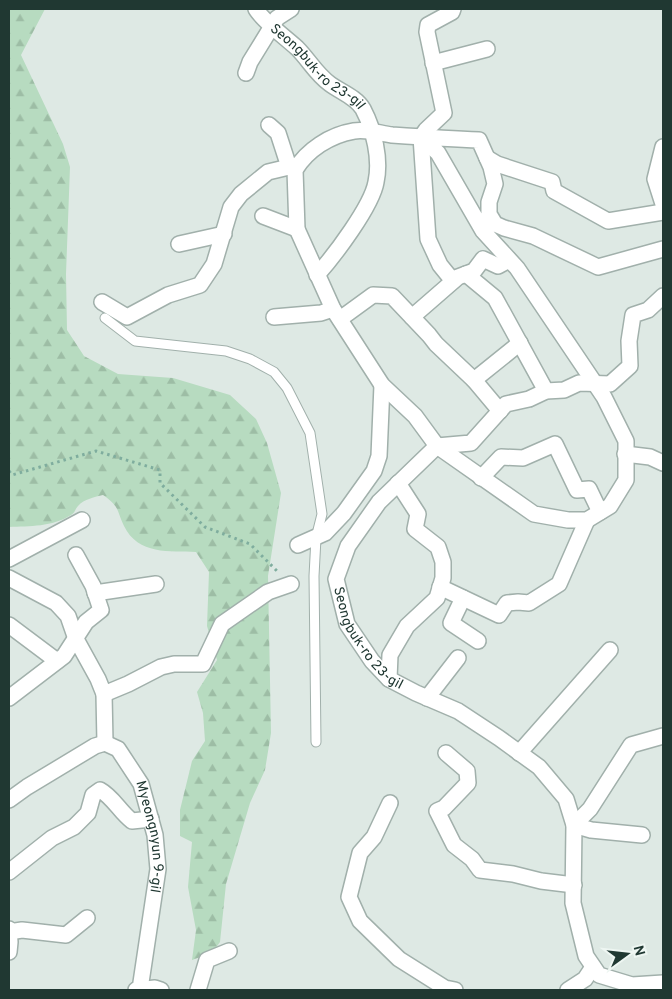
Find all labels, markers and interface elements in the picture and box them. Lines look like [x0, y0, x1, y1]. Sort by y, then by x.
street label: Seongbuk-ro 23-gil [267, 20, 369, 113]
street label: Seongbuk-ro 23-gil [330, 585, 406, 693]
street label: Myeongnyun 9-gil [132, 779, 167, 894]
north arrow [602, 929, 652, 979]
text: N [629, 944, 648, 958]

